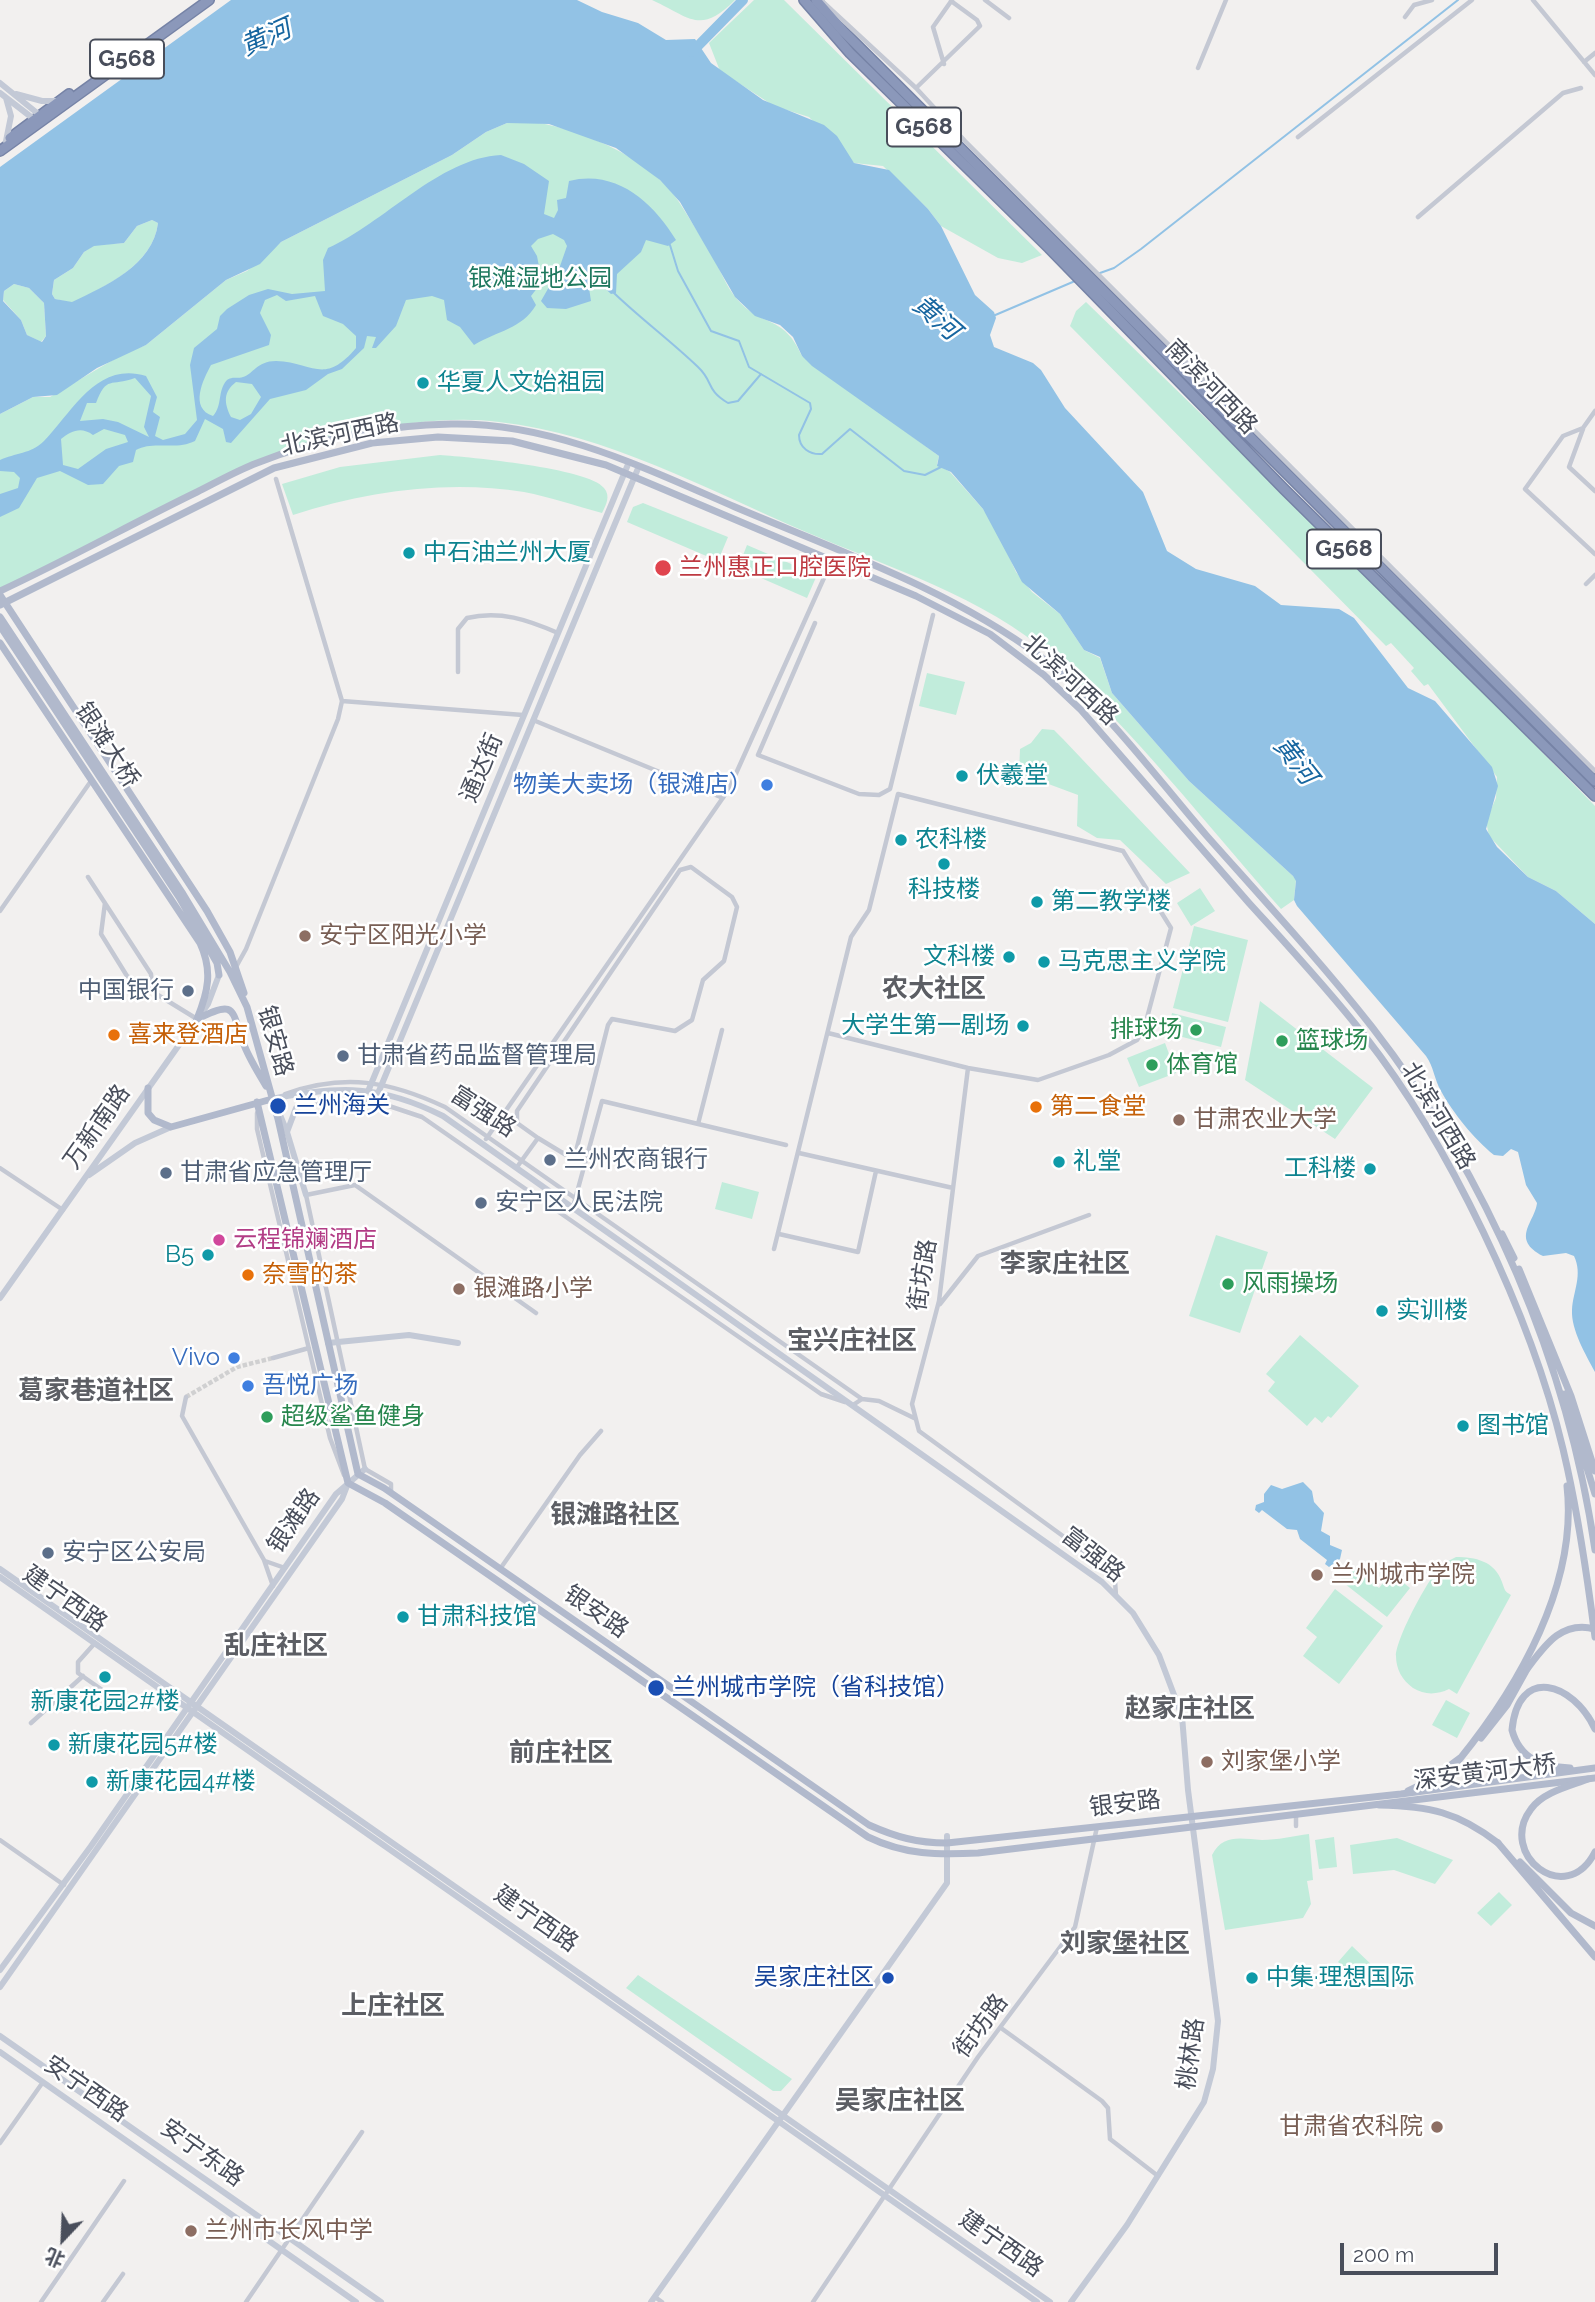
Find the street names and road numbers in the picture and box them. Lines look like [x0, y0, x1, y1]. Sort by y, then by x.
road number: G568 [90, 40, 164, 78]
road number: G568 [887, 108, 961, 146]
street label: 南滨河西路 [1159, 334, 1263, 440]
street label: 北滨河西路 [278, 408, 402, 462]
road number: G568 [1307, 530, 1381, 568]
street label: 北滨河西路 [1016, 629, 1124, 731]
street label: 银滩大桥 [69, 697, 145, 793]
street label: 通达街 [455, 729, 509, 807]
street label: 银安路 [251, 1002, 299, 1080]
street label: 北滨河西路 [1395, 1057, 1481, 1175]
street label: 万新南路 [58, 1079, 136, 1175]
street label: 富强路 [445, 1080, 521, 1144]
street label: 街坊路 [903, 1237, 943, 1313]
street label: 银滩路 [262, 1483, 326, 1559]
street label: 富强路 [1056, 1521, 1130, 1589]
street label: 建宁西路 [17, 1560, 113, 1638]
street label: 银安路 [558, 1580, 634, 1644]
street label: 深安黄河大桥 [1412, 1750, 1558, 1796]
street label: 银安路 [1088, 1785, 1162, 1823]
street label: 建宁西路 [488, 1880, 584, 1958]
street label: 街坊路 [948, 1989, 1014, 2063]
street label: 桃林路 [1172, 2016, 1210, 2092]
street label: 安宁西路 [38, 2050, 134, 2128]
street label: 安宁东路 [155, 2113, 249, 2193]
street label: 建宁西路 [953, 2205, 1049, 2283]

